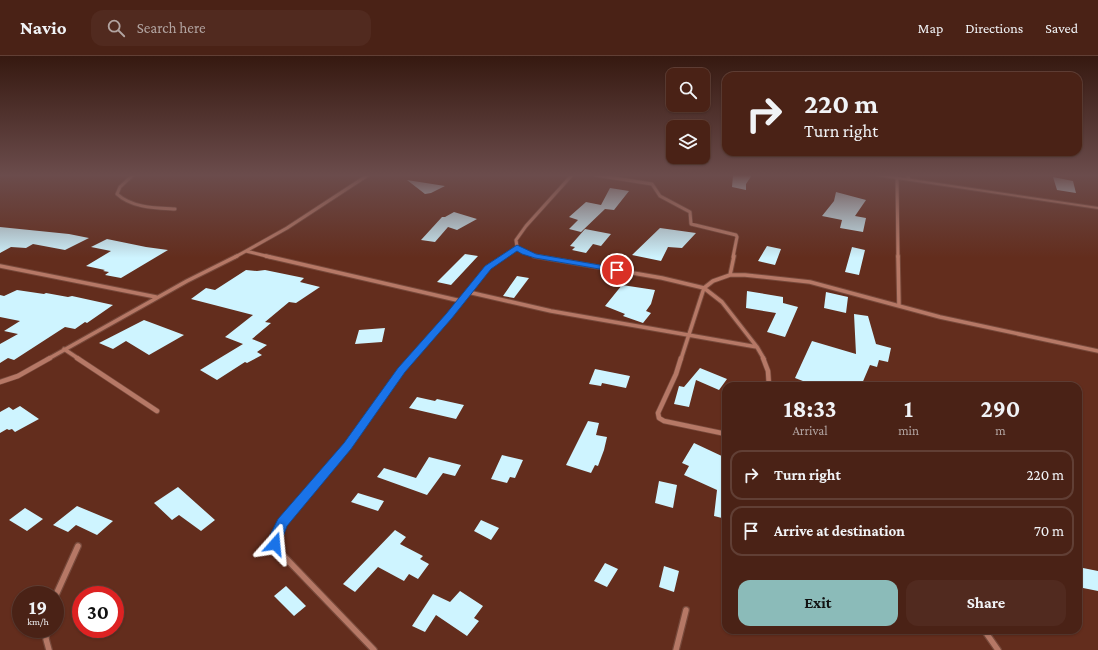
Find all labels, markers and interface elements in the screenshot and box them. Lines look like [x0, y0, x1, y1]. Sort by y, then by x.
search box [91, 10, 371, 46]
text: Navio [20, 17, 67, 38]
icon: search [105, 17, 127, 39]
text: Search here [137, 20, 206, 36]
text: Map [918, 20, 943, 36]
text: Directions [965, 20, 1023, 36]
text: Saved [1045, 20, 1078, 36]
map controls [666, 68, 710, 164]
button: search [666, 68, 710, 112]
icon: right [738, 88, 790, 140]
text: 220 m [804, 88, 878, 119]
button: layers [666, 120, 710, 164]
text: Turn right [804, 121, 878, 141]
pin [600, 253, 634, 287]
icon: arrive [606, 259, 628, 281]
text: 18:33 [784, 395, 837, 422]
text: 1 [904, 395, 913, 422]
text: 290 [981, 395, 1020, 422]
text: Arrival [792, 423, 828, 438]
text: min [898, 423, 919, 438]
text: m [995, 423, 1006, 438]
icon: right [740, 464, 762, 486]
text: Turn right [774, 467, 841, 483]
text: 220 m [1026, 467, 1064, 483]
icon: arrive [740, 520, 762, 542]
position arrow [254, 523, 296, 565]
text: Arrive at destination [774, 523, 905, 539]
text: 70 m [1034, 523, 1064, 539]
button: Exit [738, 580, 898, 626]
button: Share [906, 580, 1066, 626]
speed limit sign: 30 [72, 586, 124, 638]
text: 19 [29, 596, 47, 618]
text: km/h [27, 616, 49, 627]

